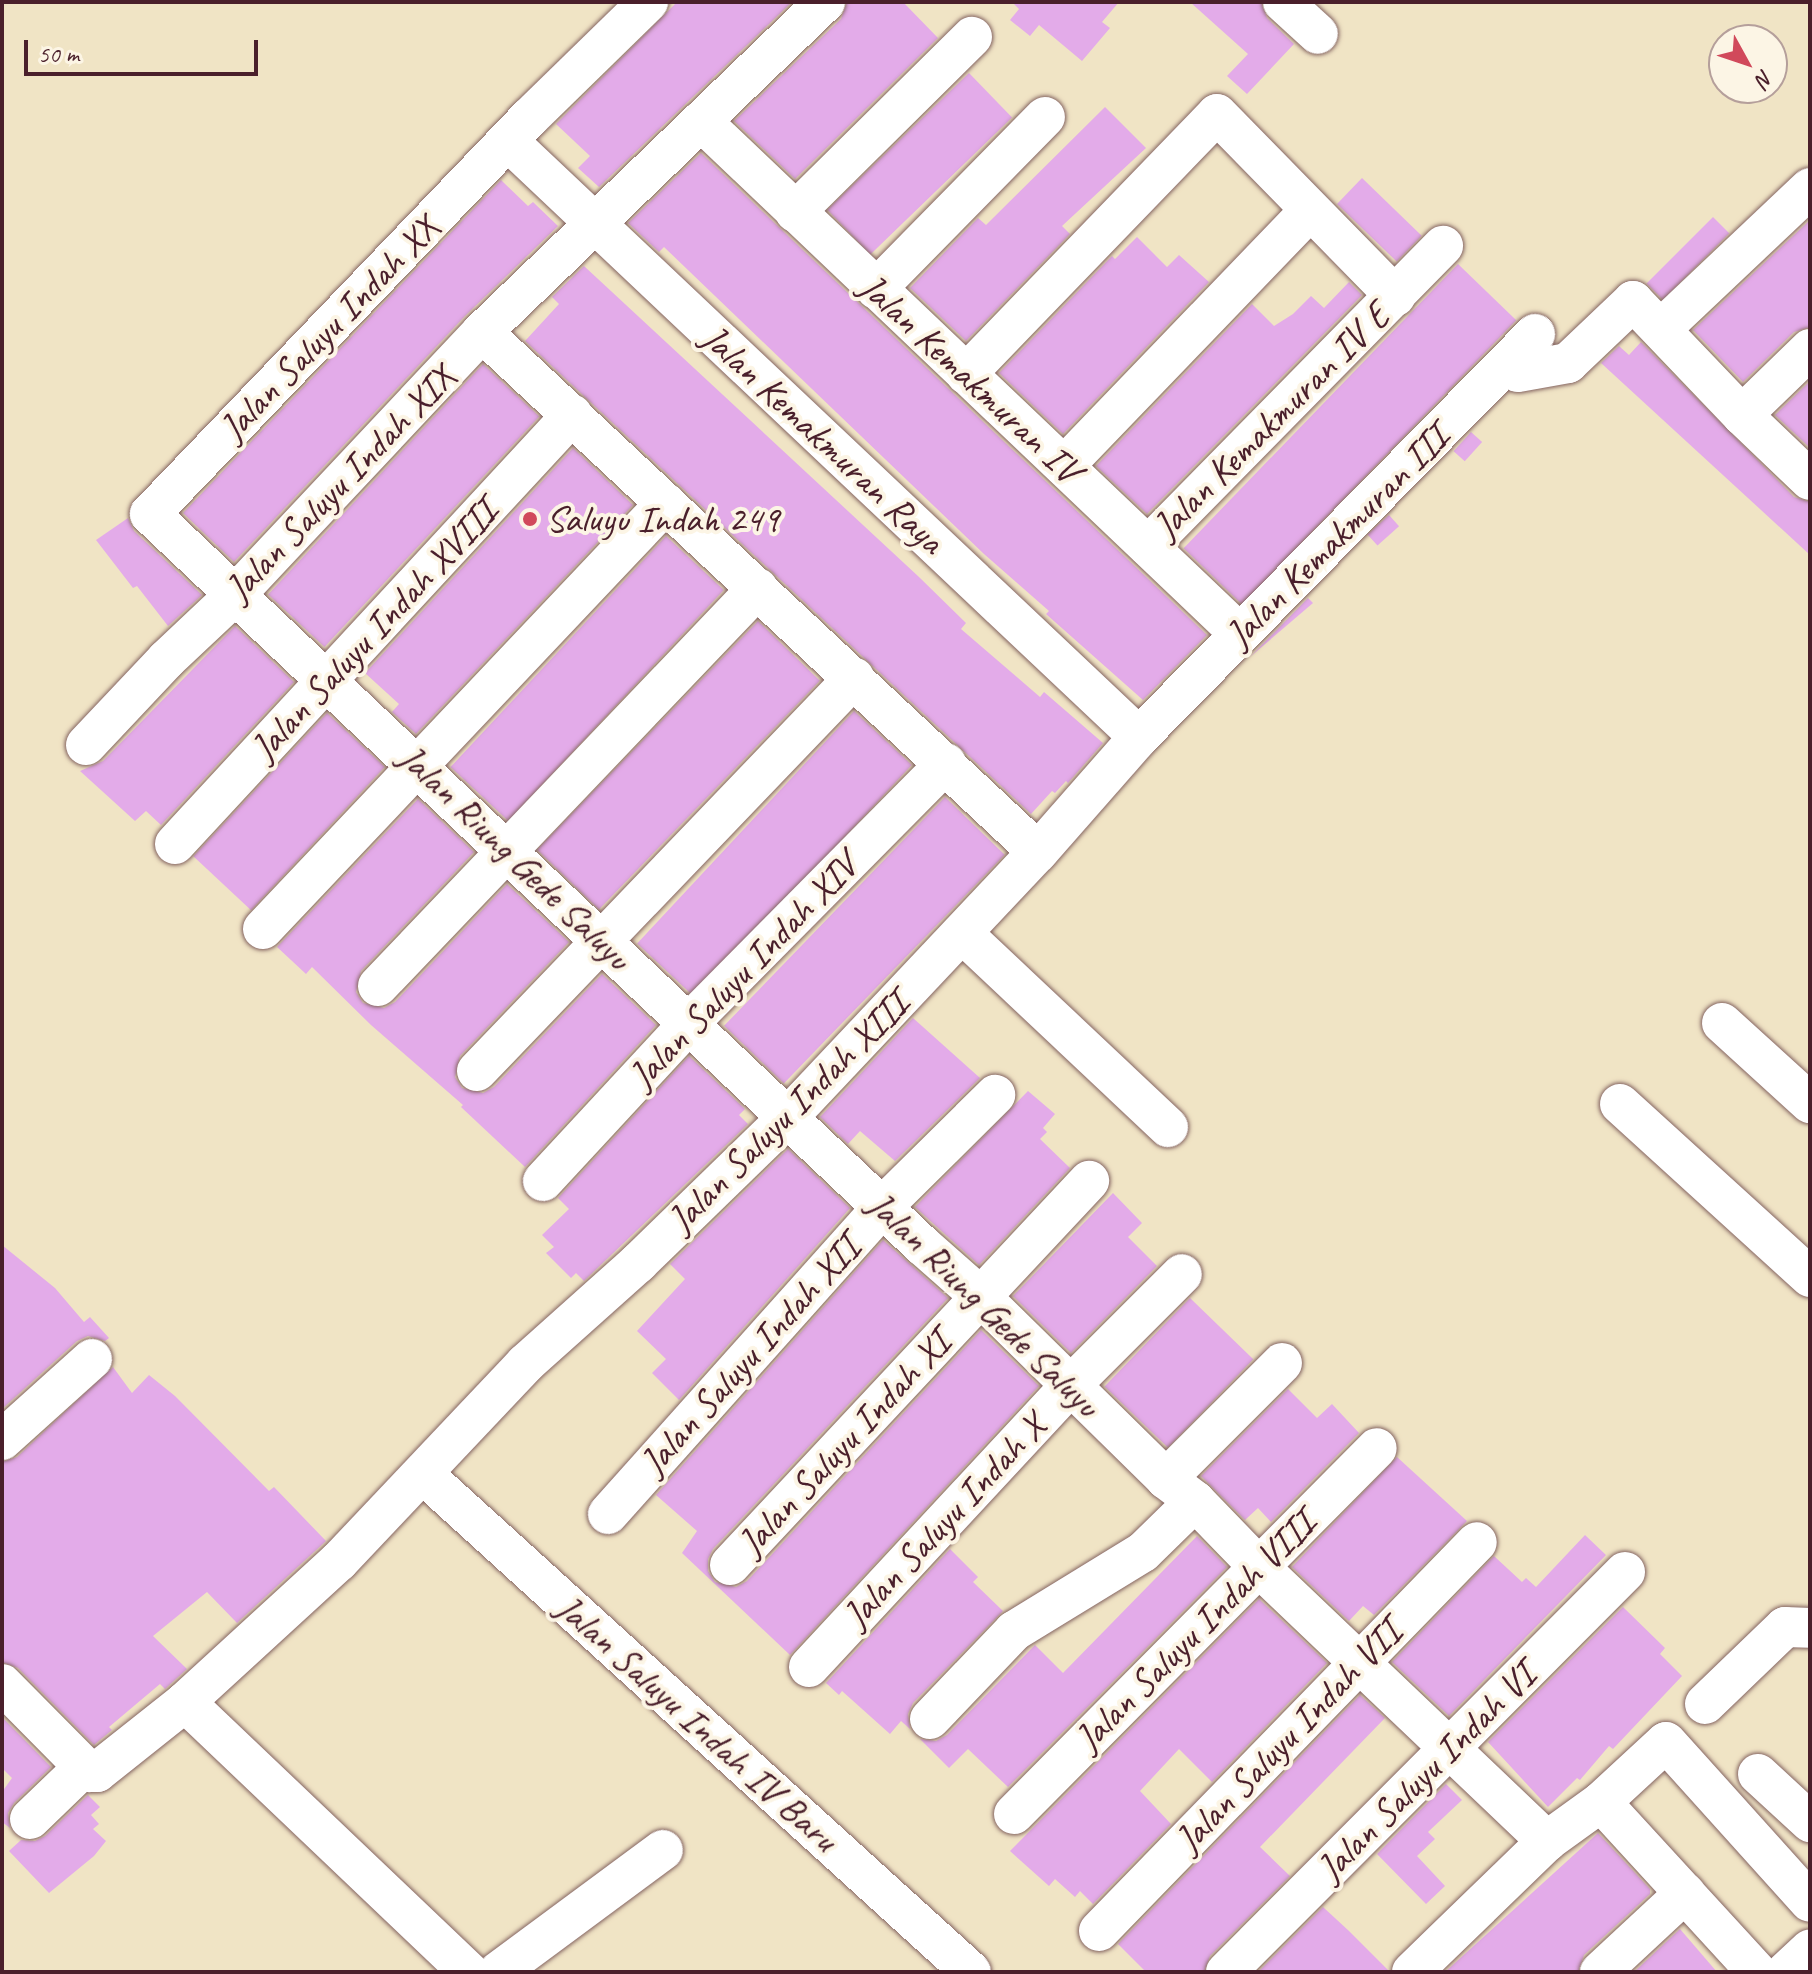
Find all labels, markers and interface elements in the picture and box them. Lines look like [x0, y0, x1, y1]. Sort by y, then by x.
scale bar [28, 24, 262, 74]
north arrow [1708, 24, 1788, 104]
text: 50 m [38, 39, 79, 69]
text: N [1750, 64, 1780, 92]
street label: Jalan Saluyu Indah XX [209, 205, 449, 451]
street label: Jalan Kemakmuran IV [851, 265, 1089, 491]
street label: Jalan Kemakmuran IV E [1145, 295, 1397, 547]
street label: Jalan Kemakmuran Raya [693, 316, 953, 562]
street label: Jalan Saluyu Indah XIX [215, 355, 465, 611]
street label: Jalan Kemakmuran III [1217, 416, 1457, 656]
street label: Jalan Saluyu Indah XVIII [241, 489, 507, 771]
place label: Saluyu Indah 249 [546, 496, 779, 542]
marker: Saluyu Indah 249 [521, 510, 539, 528]
street label: Jalan Riung Gede Saluyu [389, 734, 641, 980]
street label: Jalan Saluyu Indah XIV [619, 843, 867, 1099]
street label: Jalan Saluyu Indah XIII [658, 982, 918, 1242]
street label: Jalan Riung Gede Saluyu [858, 1181, 1110, 1427]
street label: Jalan Saluyu Indah XII [630, 1225, 870, 1485]
street label: Jalan Saluyu Indah XI [728, 1321, 960, 1565]
street label: Jalan Saluyu Indah X [833, 1404, 1055, 1638]
street label: Jalan Saluyu Indah VIII [1065, 1501, 1325, 1761]
street label: Jalan Saluyu Indah IV Baru [546, 1584, 848, 1862]
street label: Jalan Saluyu Indah VII [1165, 1610, 1411, 1862]
street label: Jalan Saluyu Indah VI [1307, 1653, 1545, 1891]

